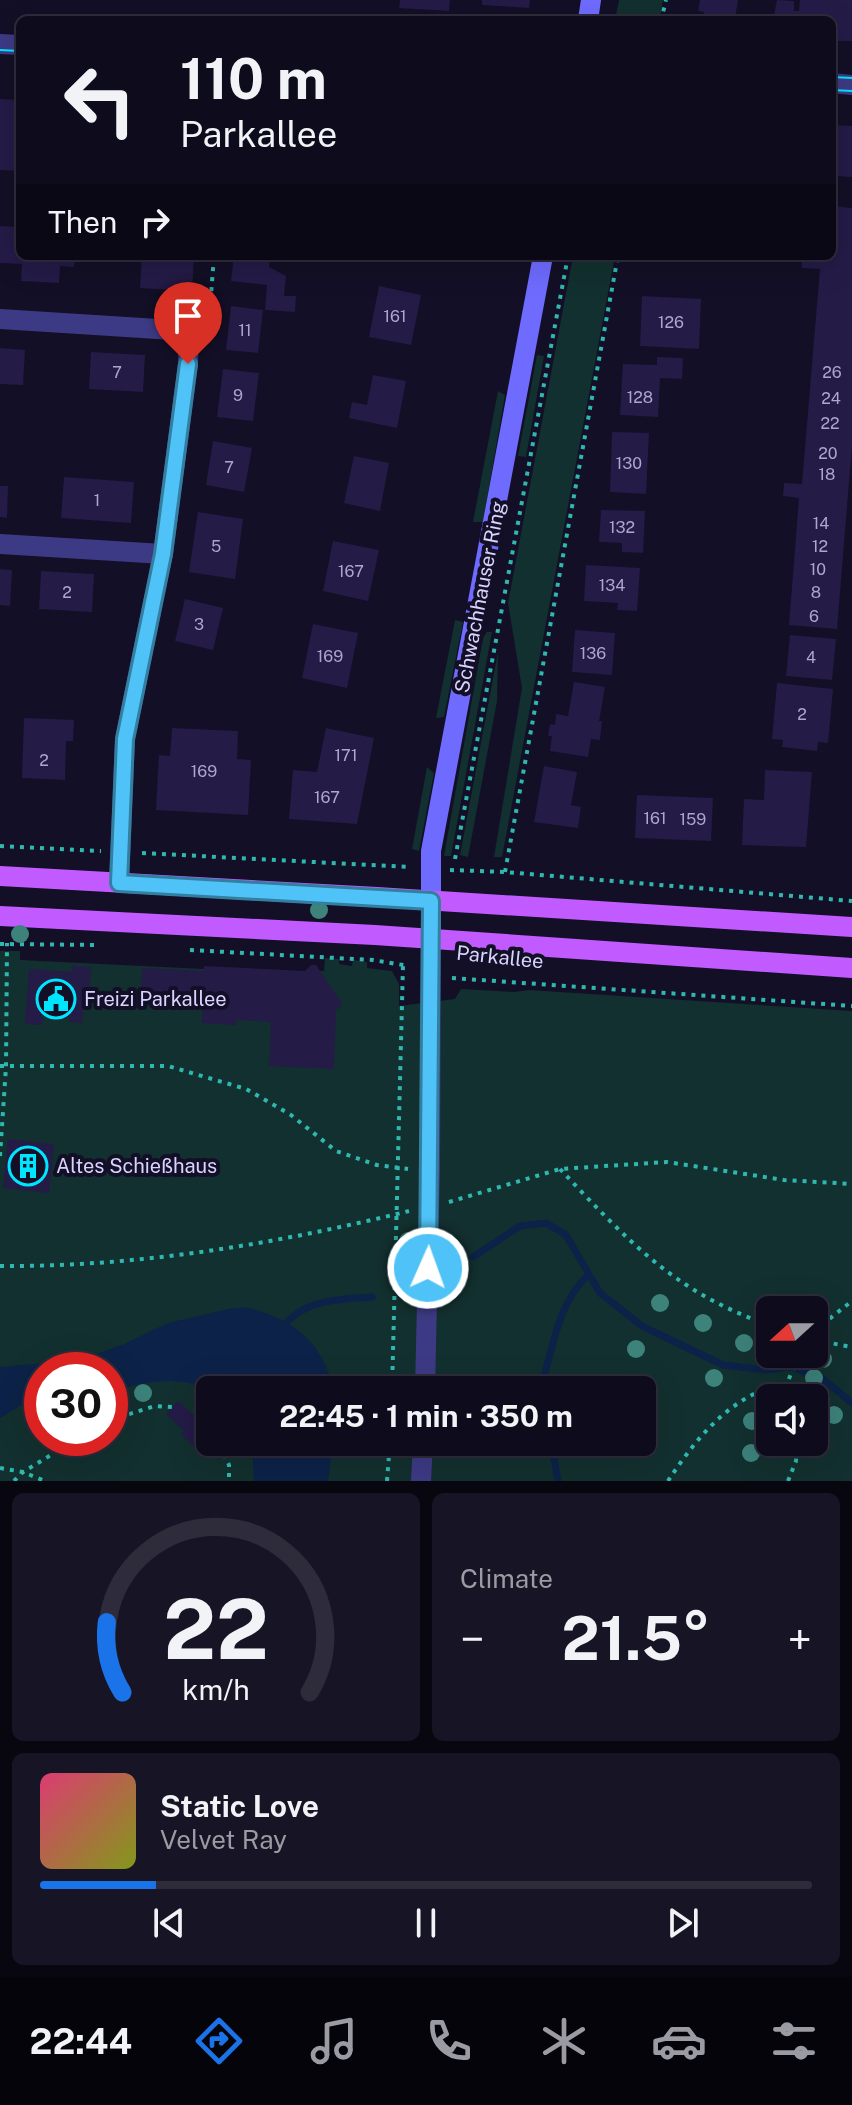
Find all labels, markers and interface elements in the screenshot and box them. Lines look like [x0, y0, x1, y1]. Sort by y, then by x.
text: 110 m [180, 46, 327, 112]
icon: left [48, 48, 152, 152]
text: Parkallee [180, 113, 337, 155]
icon: right [133, 200, 177, 244]
text: Then [48, 204, 117, 240]
pin [154, 282, 222, 364]
icon: arrive [166, 294, 210, 338]
house number: 161 [384, 307, 406, 326]
house number: 126 [658, 313, 684, 332]
house number: 11 [238, 321, 252, 340]
house number: 7 [112, 363, 122, 382]
house number: 26 [822, 363, 842, 382]
house number: 9 [233, 386, 243, 405]
house number: 128 [627, 388, 653, 407]
house number: 24 [821, 389, 841, 408]
house number: 22 [820, 414, 840, 433]
house number: 20 [818, 444, 838, 463]
house number: 130 [616, 454, 642, 473]
house number: 7 [224, 458, 234, 477]
house number: 18 [819, 465, 835, 484]
house number: 1 [94, 491, 100, 510]
street label: Schwachhauser Ring [450, 499, 510, 695]
house number: 14 [813, 514, 829, 533]
house number: 132 [609, 518, 635, 537]
house number: 5 [211, 537, 221, 556]
house number: 12 [812, 537, 828, 556]
house number: 10 [810, 560, 826, 579]
house number: 167 [338, 562, 364, 581]
house number: 134 [599, 576, 625, 595]
house number: 2 [62, 583, 72, 602]
house number: 8 [811, 583, 821, 602]
house number: 6 [809, 607, 819, 626]
house number: 3 [194, 615, 204, 634]
house number: 136 [580, 644, 606, 663]
house number: 169 [317, 647, 343, 666]
house number: 4 [806, 648, 816, 667]
house number: 2 [797, 705, 807, 724]
house number: 171 [335, 746, 357, 765]
house number: 2 [39, 751, 49, 770]
house number: 169 [191, 762, 217, 781]
house number: 167 [314, 788, 340, 807]
house number: 161 [644, 809, 666, 828]
house number: 159 [680, 810, 706, 829]
street label: Parkallee [455, 940, 545, 974]
public building icon: Freizi Parkallee [35, 978, 77, 1020]
place label: Freizi Parkallee [84, 987, 227, 1011]
building icon: Altes Schießhaus [7, 1145, 49, 1187]
place label: Altes Schießhaus [56, 1154, 217, 1178]
position arrow [386, 1226, 470, 1310]
north arrow [756, 1296, 828, 1368]
map controls [756, 1296, 828, 1456]
speed limit sign: 30 [24, 1352, 128, 1456]
button: sound [756, 1384, 828, 1456]
text: 22:45 · 1 min · 350 m [279, 1398, 573, 1434]
text: Climate [460, 1563, 553, 1594]
text: 22 [163, 1580, 269, 1678]
text: 21.5° [562, 1603, 710, 1674]
text: − [460, 1613, 484, 1665]
text: + [788, 1613, 812, 1665]
text: km/h [182, 1673, 250, 1706]
text: Static Love [160, 1788, 319, 1824]
text: Velvet Ray [160, 1824, 287, 1855]
icon: previous [147, 1901, 191, 1945]
icon: pause [404, 1901, 448, 1945]
icon: next [661, 1901, 705, 1945]
icon: directions [191, 2013, 247, 2069]
icon: music [306, 2013, 362, 2069]
icon: phone [421, 2013, 477, 2069]
icon: climate [536, 2013, 592, 2069]
icon: car [651, 2013, 707, 2069]
icon: filters [766, 2013, 822, 2069]
text: 22:44 [30, 2020, 132, 2062]

